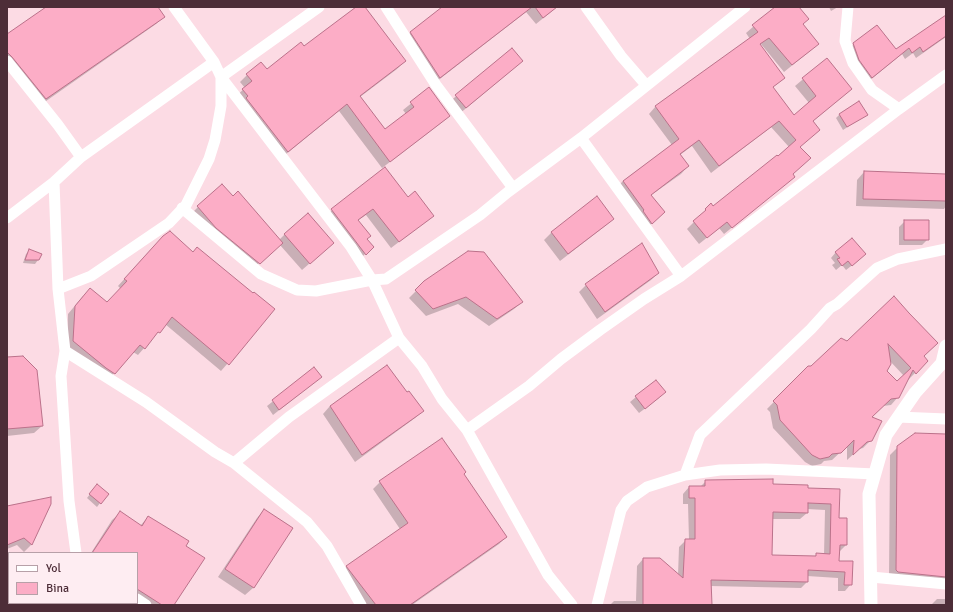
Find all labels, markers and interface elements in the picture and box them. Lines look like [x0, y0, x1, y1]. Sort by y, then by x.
legend [8, 552, 138, 604]
text: Yol [46, 561, 61, 576]
text: Bina [46, 581, 69, 596]

